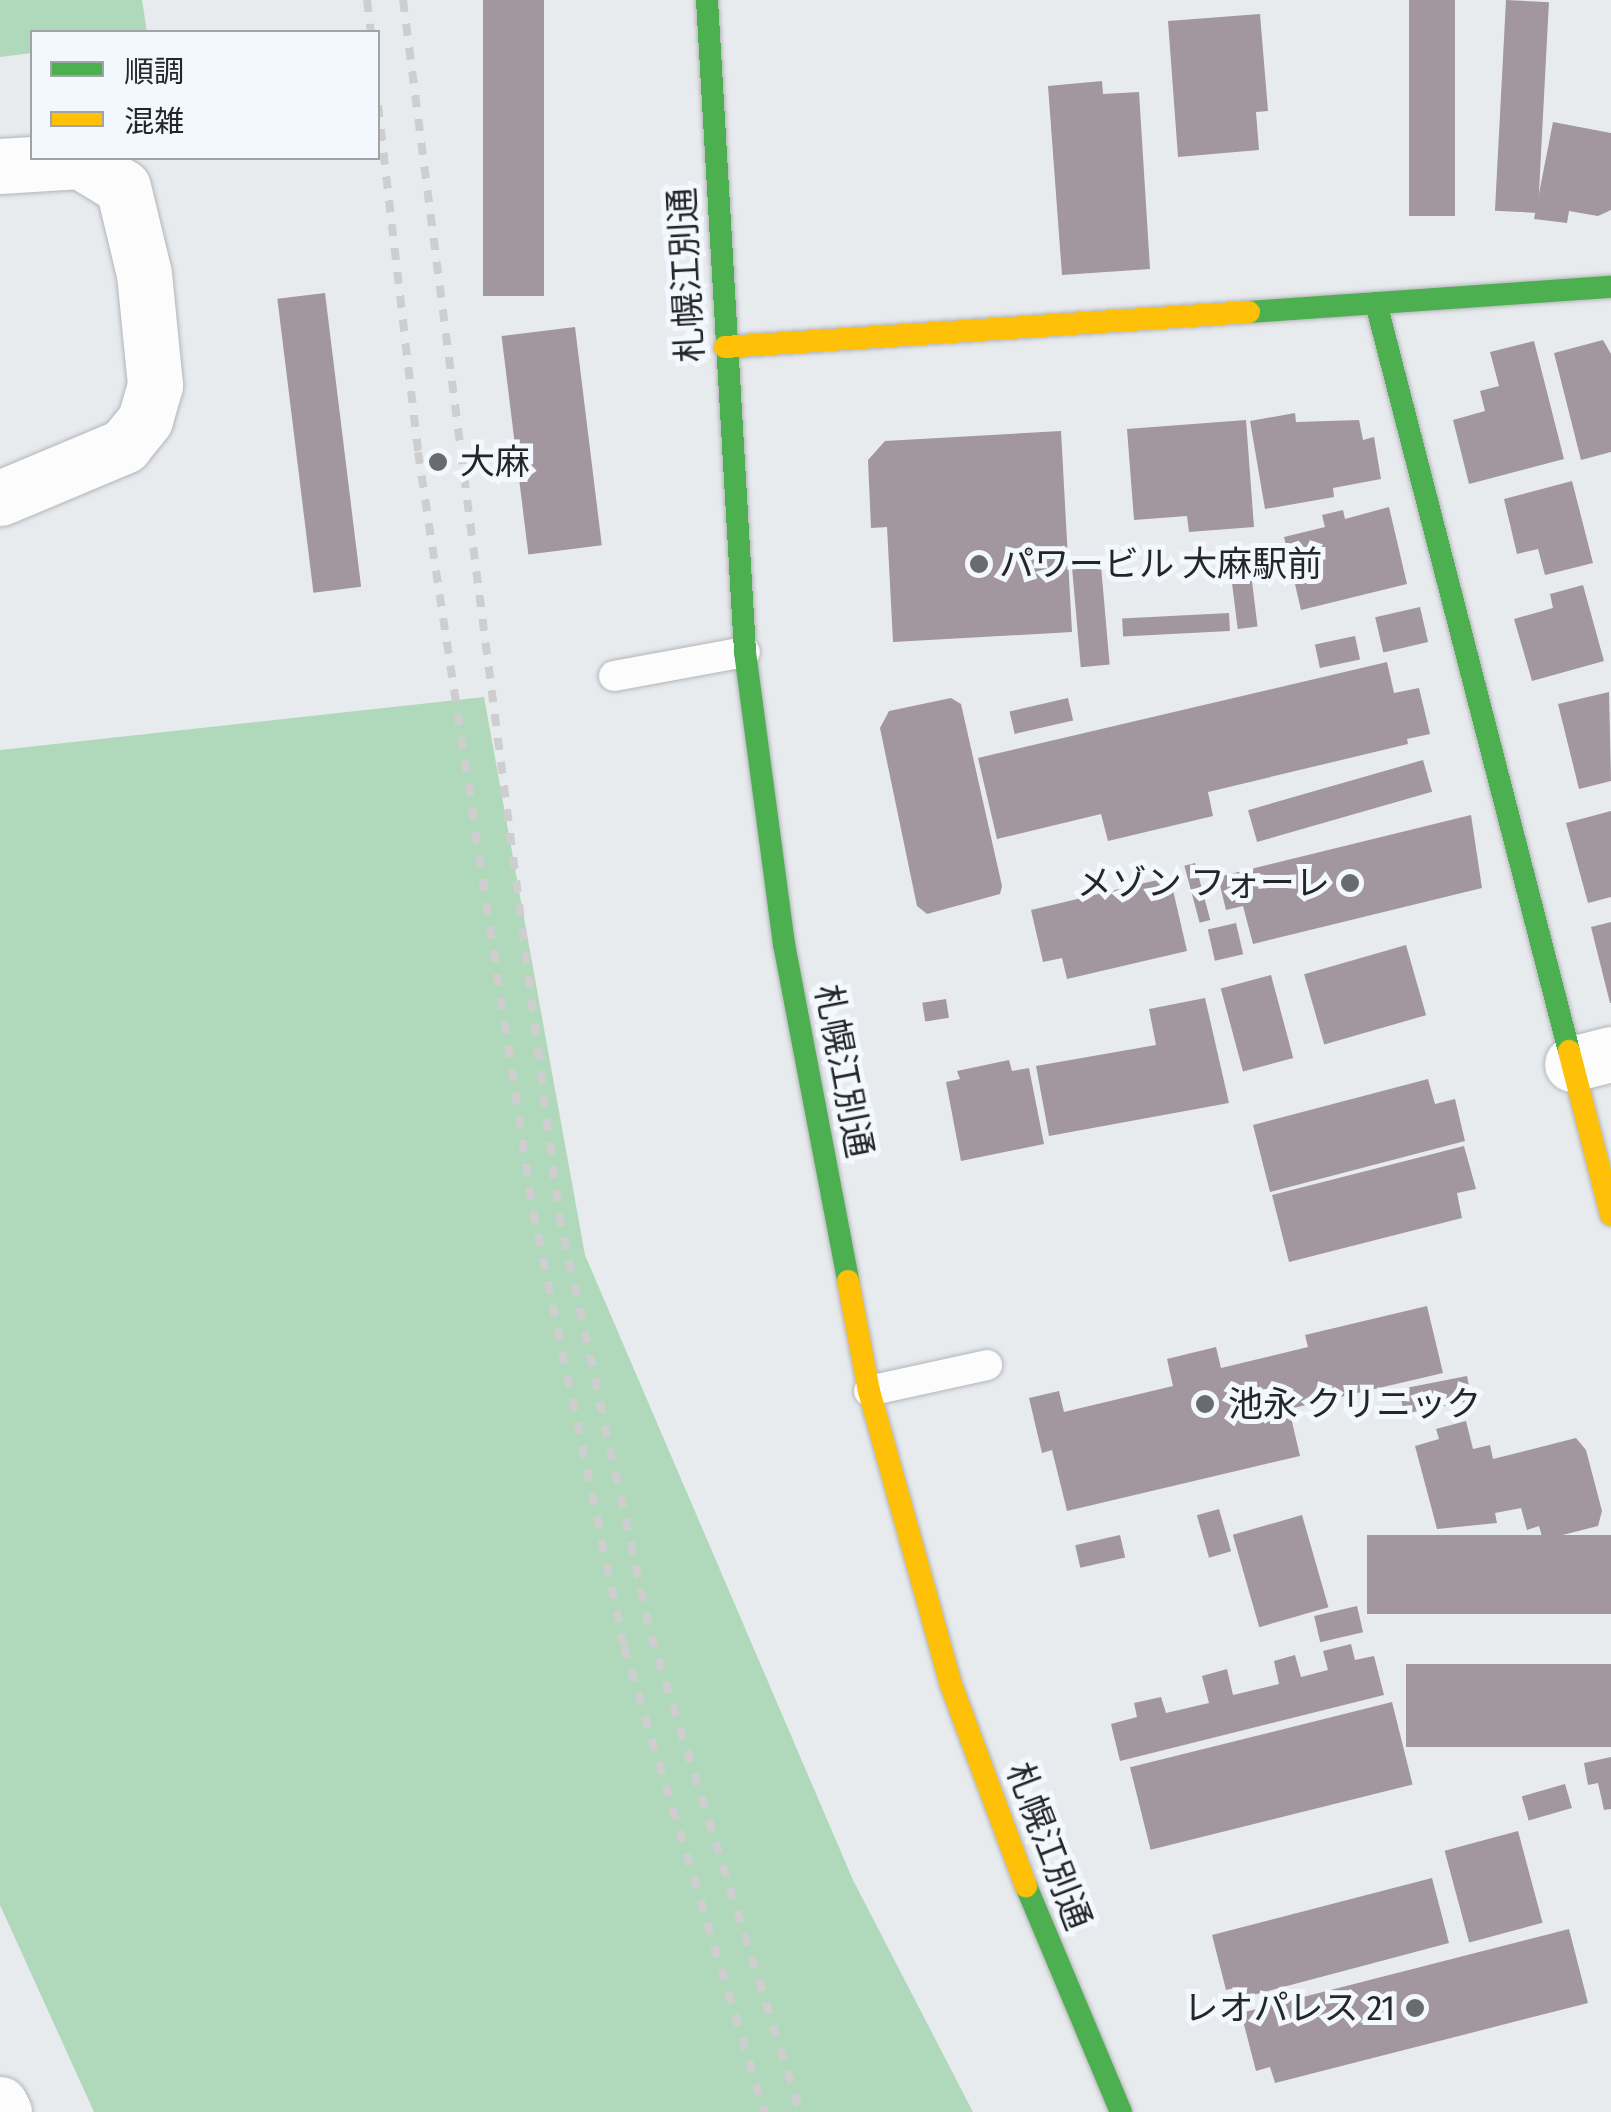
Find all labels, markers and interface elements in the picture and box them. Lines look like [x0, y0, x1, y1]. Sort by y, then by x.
legend [30, 30, 380, 160]
text: 順調 [124, 54, 184, 90]
text: 混雑 [124, 104, 184, 140]
street label: 札幌江別通 [660, 187, 712, 363]
place label: 大麻 [460, 441, 530, 483]
marker: 大麻 [425, 449, 451, 475]
place label: パワービル 大麻駅前 [999, 543, 1322, 585]
marker: パワービル 大麻駅前 [968, 553, 990, 575]
place label: メゾン フォーレ [1077, 862, 1330, 904]
marker: メゾン フォーレ [1339, 872, 1361, 894]
street label: 札幌江別通 [807, 981, 881, 1161]
place label: 池永 クリニック [1228, 1383, 1481, 1425]
marker: 池永 クリニック [1192, 1391, 1218, 1417]
street label: 札幌江別通 [998, 1757, 1100, 1935]
place label: レオパレス 21 [1183, 1987, 1395, 2029]
marker: レオパレス 21 [1404, 1997, 1426, 2019]

